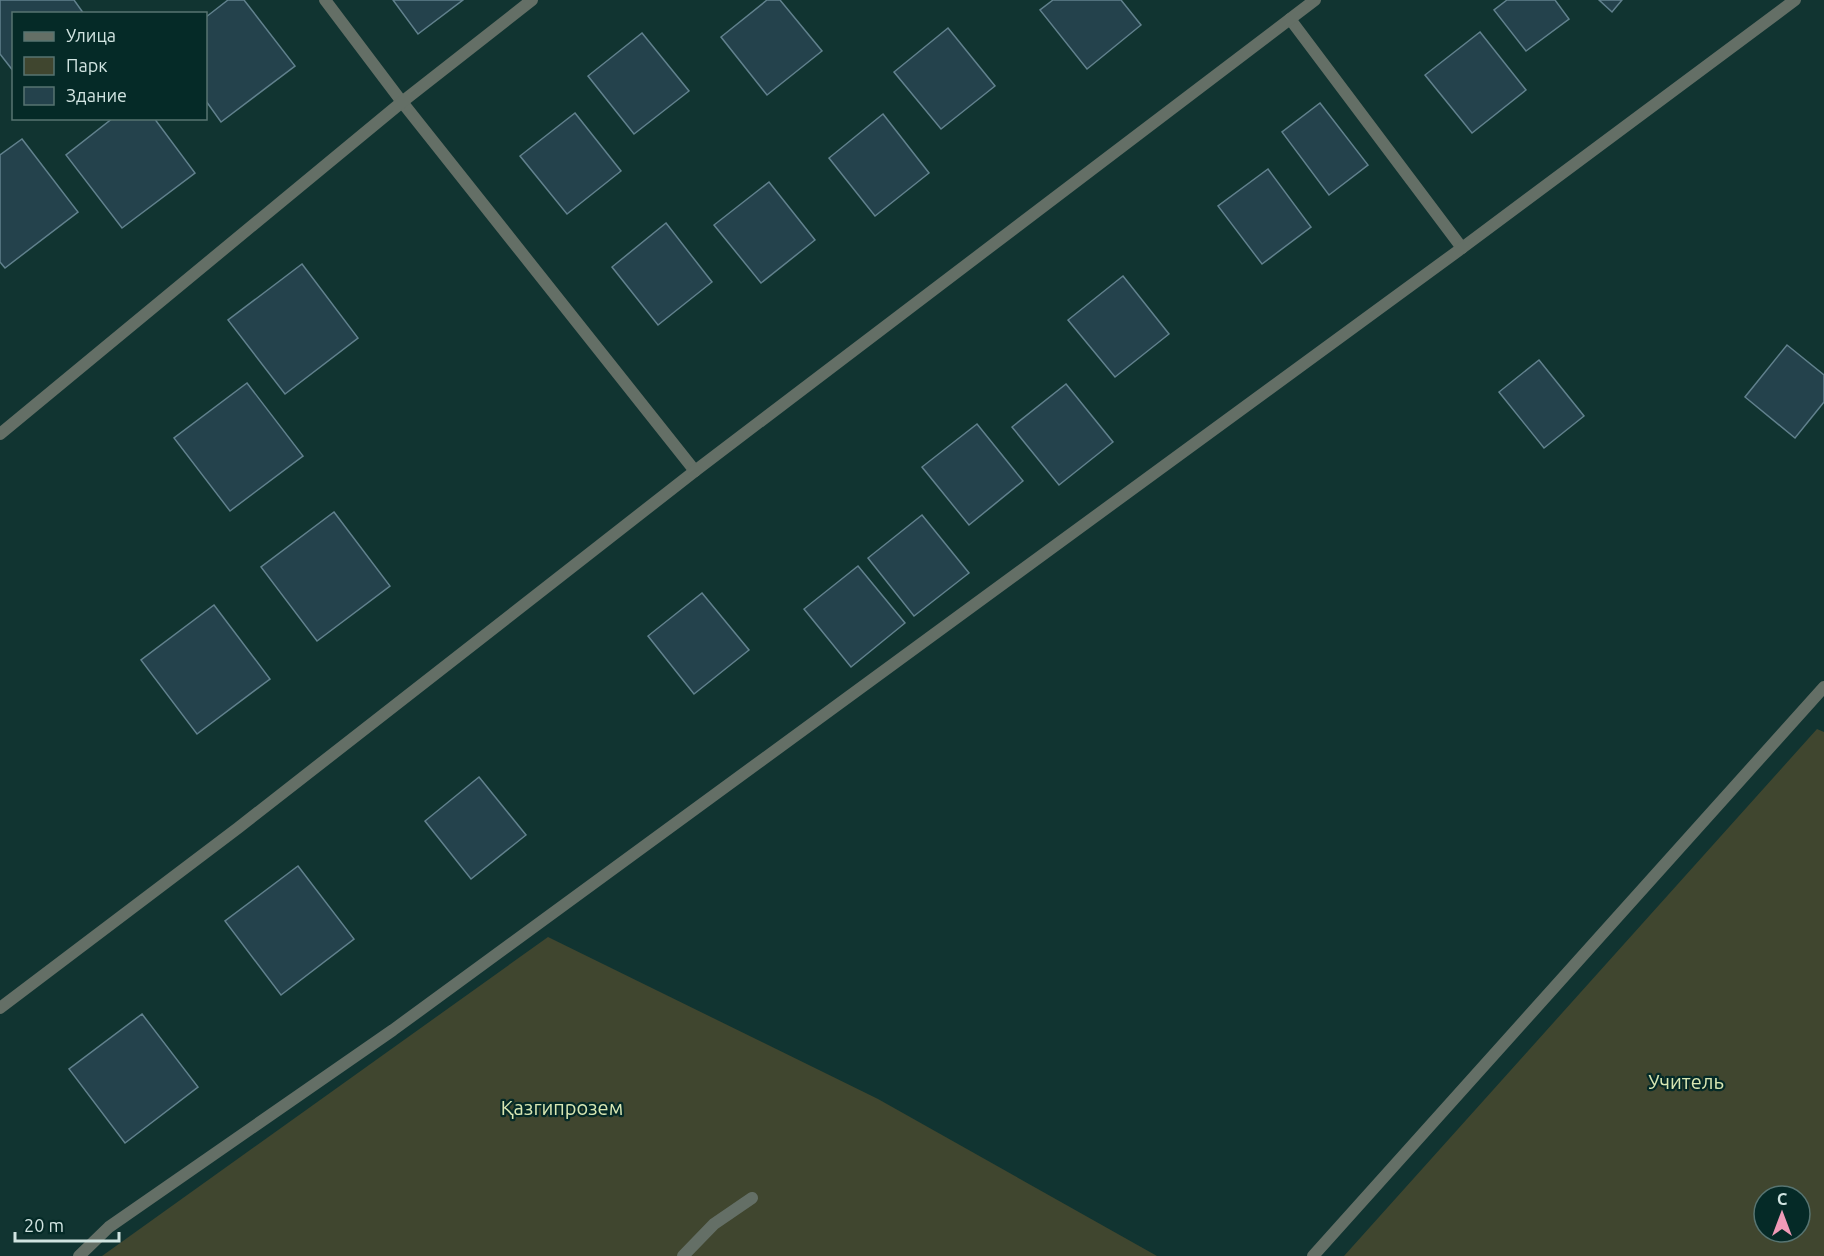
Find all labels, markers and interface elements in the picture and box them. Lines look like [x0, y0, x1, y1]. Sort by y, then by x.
legend [12, 12, 207, 120]
text: Улица [66, 25, 116, 45]
text: Парк [66, 55, 107, 75]
text: Здание [66, 85, 127, 105]
park label: Учитель [1648, 1070, 1724, 1093]
park label: Қазгипрозем [501, 1096, 623, 1119]
north arrow [1752, 1184, 1812, 1244]
text: С [1777, 1190, 1787, 1208]
scale bar [15, 1205, 118, 1243]
text: 20 m [24, 1215, 64, 1235]

